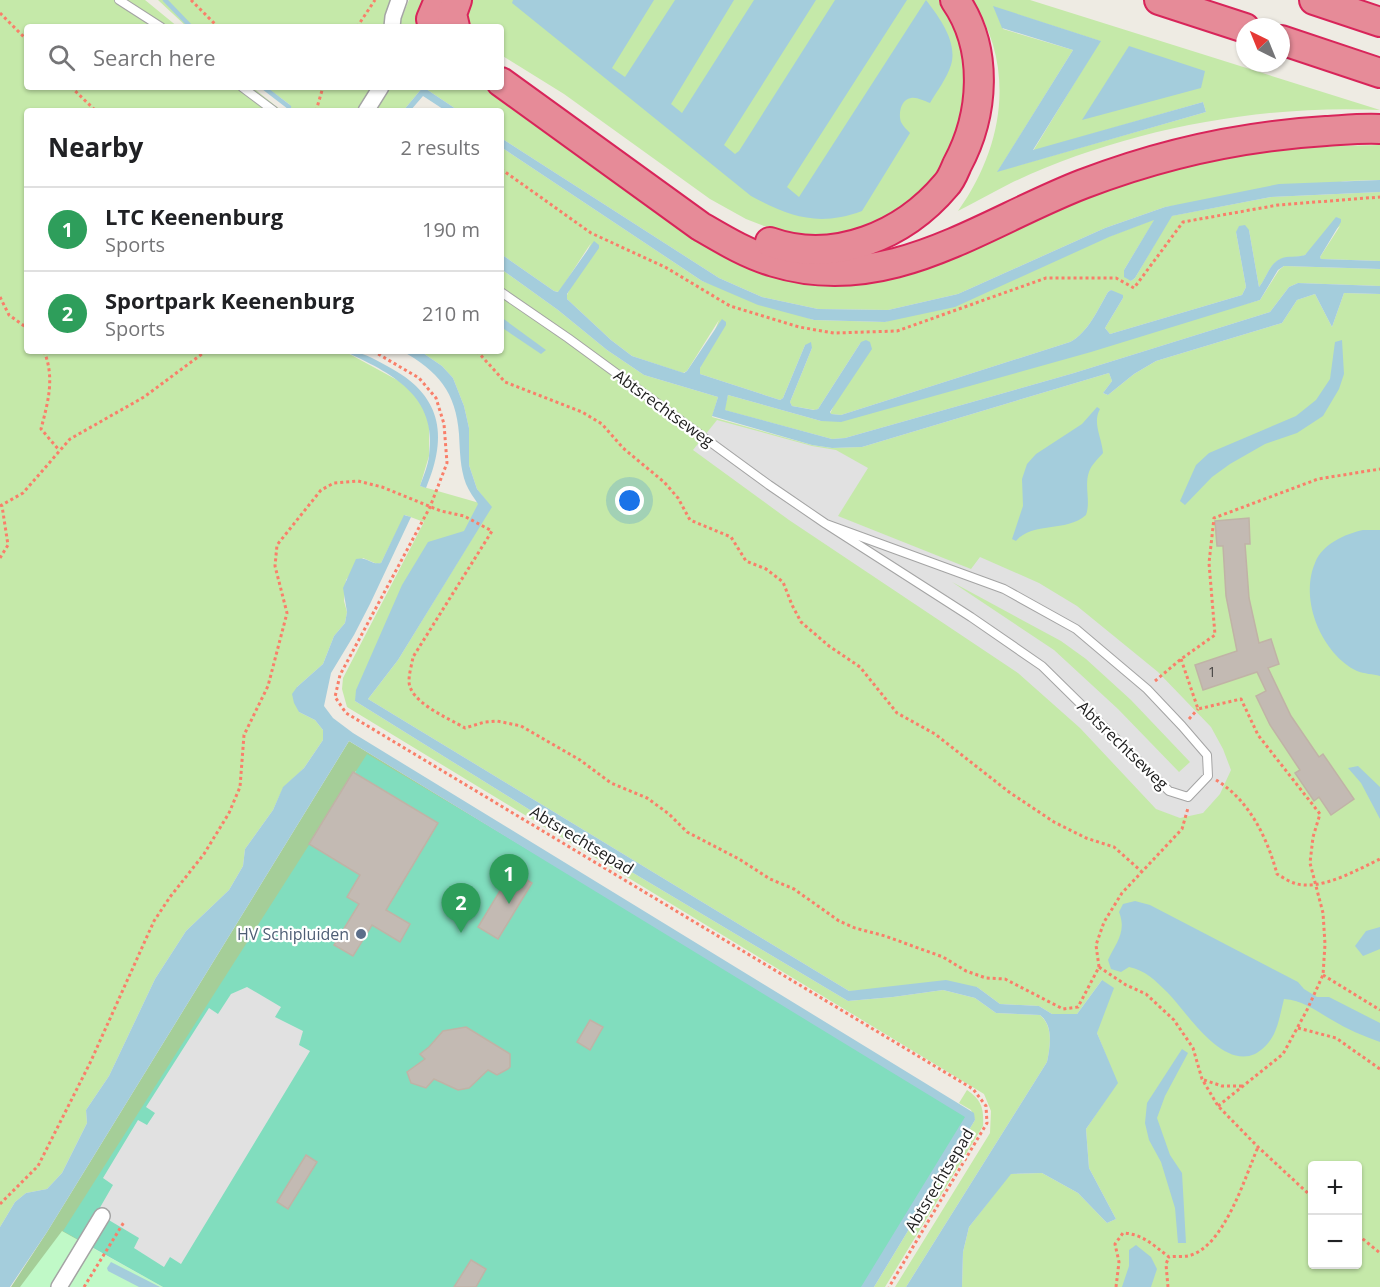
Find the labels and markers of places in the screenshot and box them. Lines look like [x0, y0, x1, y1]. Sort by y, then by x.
pin: 1 [490, 854, 528, 904]
pin: 2 [442, 884, 480, 933]
place label: HV Schipluiden [237, 923, 349, 945]
marker: HV Schipluiden [354, 927, 368, 941]

